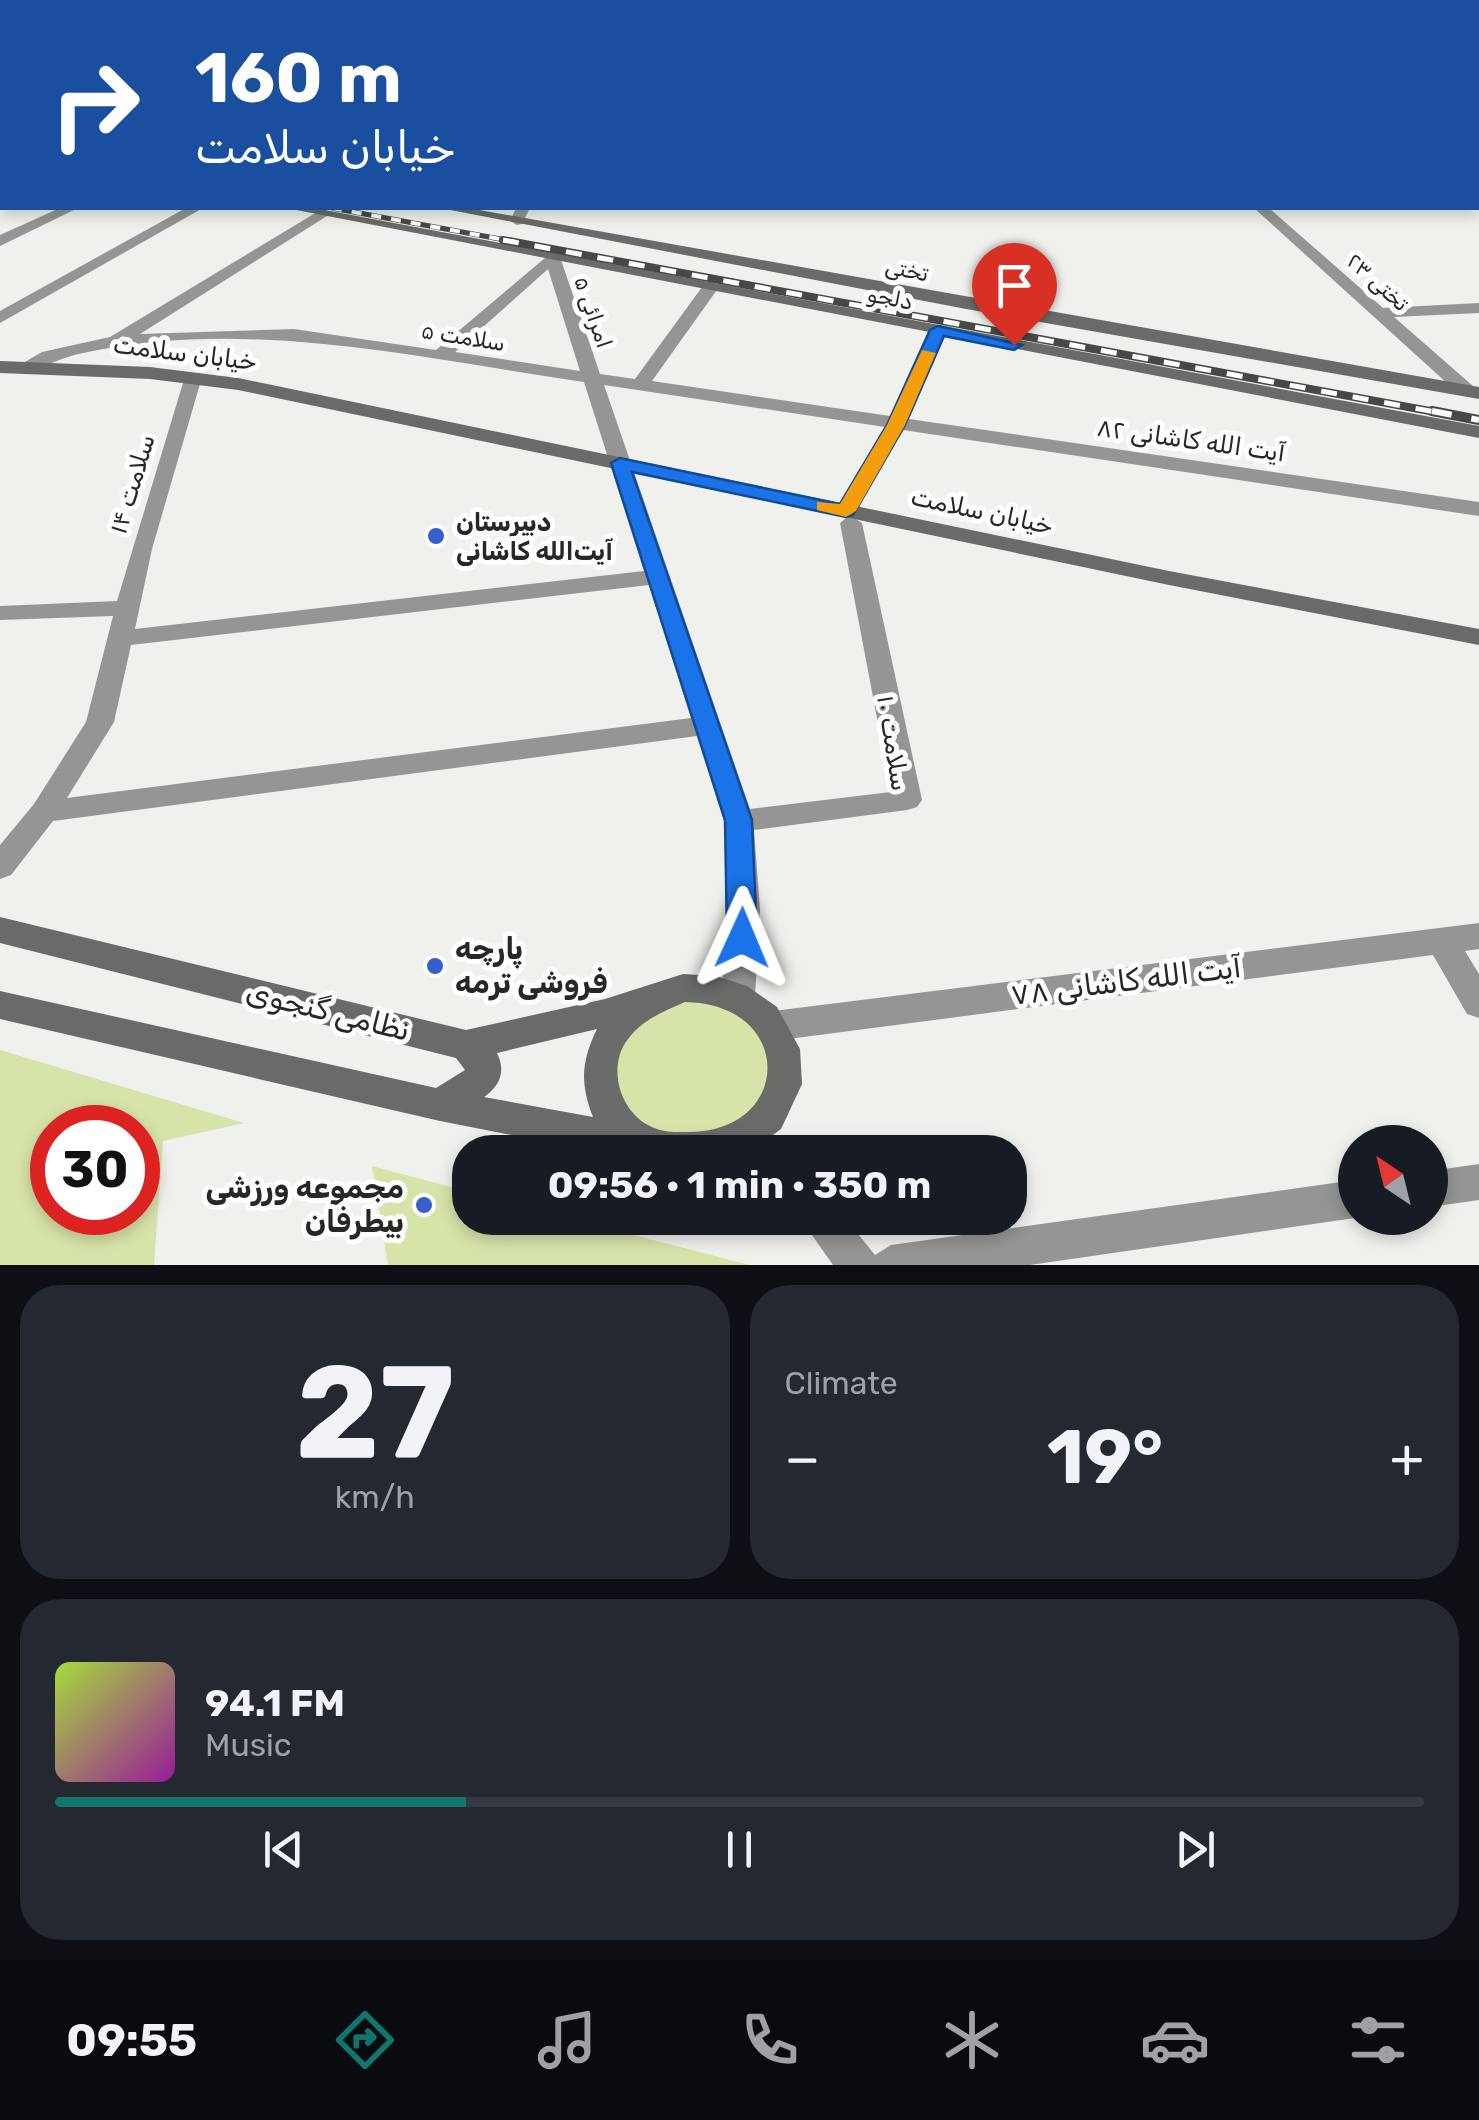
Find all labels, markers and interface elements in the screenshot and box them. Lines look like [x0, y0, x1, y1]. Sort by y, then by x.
text: 160 m [195, 37, 402, 120]
icon: right [30, 40, 160, 170]
text: خیابان سلامت [195, 121, 455, 174]
pin [972, 243, 1057, 346]
street label: تختی ۲۳ [1341, 247, 1415, 317]
street label: تختی [883, 253, 931, 287]
icon: arrive [987, 258, 1042, 313]
street label: امرائی ۵ [568, 272, 618, 352]
street label: دلجو [865, 280, 915, 316]
street label: سلامت ۵ [419, 317, 507, 357]
street label: خیابان سلامت [111, 330, 259, 376]
street label: آیت الله کاشانی ۸۲ [1095, 412, 1288, 468]
street label: سلامت ۱۴ [103, 431, 161, 537]
street label: خیابان سلامت [908, 482, 1056, 540]
place label: دبیرستان آیت‌الله کاشانی [456, 508, 613, 566]
marker: دبیرستان آیت‌الله کاشانی [425, 525, 447, 547]
street label: سلامت ۱۰ [871, 693, 915, 793]
position arrow [690, 886, 794, 990]
place label: پارچه فروشی ترمه [455, 931, 608, 1001]
street label: آیت الله کاشانی ۷۸ [1009, 949, 1244, 1013]
marker: پارچه فروشی ترمه [424, 955, 446, 977]
street label: نظامی گنجوی [242, 973, 414, 1049]
speed limit sign: 30 [30, 1105, 160, 1235]
north arrow [1338, 1125, 1448, 1235]
map controls [1338, 1125, 1448, 1235]
text: 09:56 · 1 min · 350 m [548, 1162, 931, 1208]
place label: مجموعه ورزشی بیطرفان [205, 1170, 404, 1240]
marker: مجموعه ورزشی بیطرفان [413, 1194, 435, 1216]
text: 27 [295, 1335, 454, 1490]
text: Climate [785, 1364, 898, 1402]
text: 19° [1047, 1413, 1163, 1502]
text: − [785, 1426, 820, 1491]
text: + [1390, 1426, 1424, 1491]
text: km/h [335, 1478, 415, 1516]
text: 94.1 FM [205, 1680, 345, 1726]
text: Music [205, 1726, 291, 1764]
icon: previous [256, 1822, 311, 1877]
icon: pause [712, 1822, 767, 1877]
icon: next [1168, 1822, 1223, 1877]
icon: directions [330, 2005, 400, 2075]
icon: music [532, 2005, 602, 2075]
icon: phone [735, 2005, 805, 2075]
icon: climate [937, 2005, 1007, 2075]
icon: car [1140, 2005, 1210, 2075]
icon: filters [1343, 2005, 1413, 2075]
text: 09:55 [66, 2014, 197, 2067]

